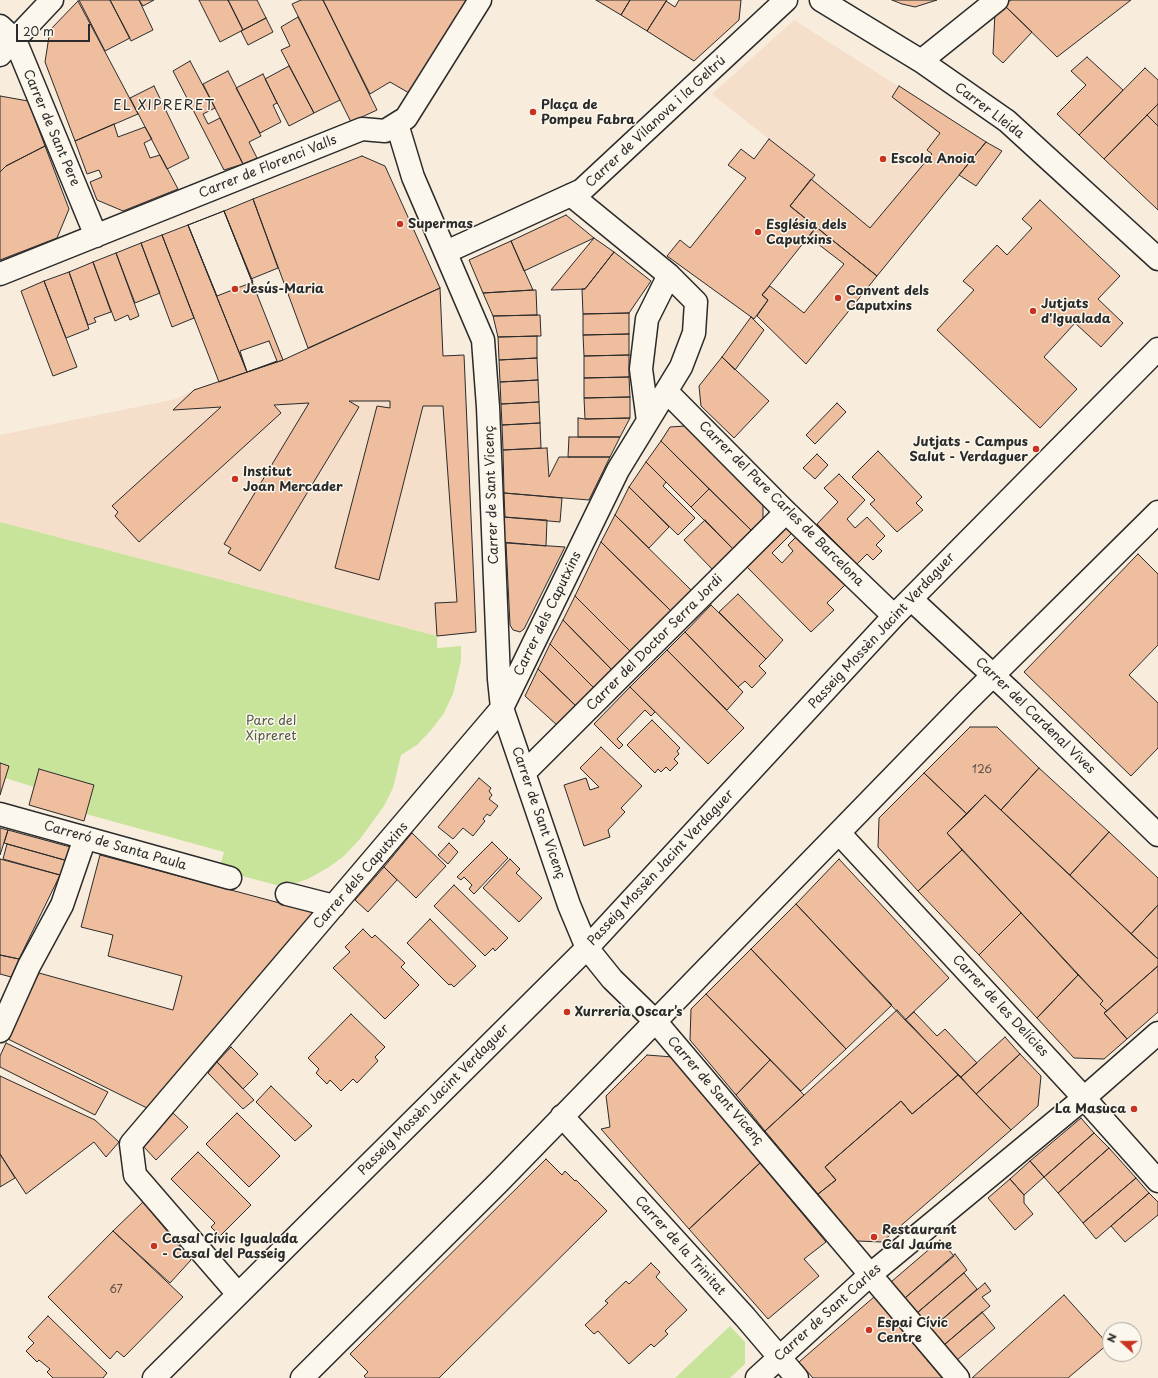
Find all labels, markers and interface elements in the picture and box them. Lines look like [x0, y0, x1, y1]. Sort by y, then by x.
scale bar [18, 16, 92, 42]
text: 20 m [23, 22, 54, 40]
street label: Carrer de Vilanova i la Geltrú [583, 53, 729, 191]
street label: Carrer de Sant Pere [19, 67, 83, 189]
street label: Carrer Lleida [951, 80, 1027, 142]
place label: Plaça de Pompeu Fabra [541, 97, 635, 128]
district label: EL XIPRERET [114, 98, 214, 114]
marker: Plaça de Pompeu Fabra [528, 107, 538, 117]
street label: Carrer de Florenci Valls [197, 132, 339, 202]
place label: Escola Anoia [891, 151, 976, 167]
marker: Escola Anoia [878, 154, 888, 164]
place label: Supermas [408, 216, 473, 232]
place label: Església dels Caputxins [766, 217, 847, 248]
marker: Supermas [395, 219, 405, 229]
marker: Església dels Caputxins [753, 227, 763, 237]
place label: Jesús-Maria [243, 281, 324, 297]
place label: Convent dels Caputxins [846, 283, 929, 314]
marker: Jesús-Maria [230, 284, 240, 294]
marker: Convent dels Caputxins [833, 293, 843, 303]
place label: Jutjats d'Igualada [1041, 296, 1111, 327]
marker: Jutjats d'Igualada [1028, 306, 1038, 316]
street label: Carrer del Pare Carles de Barcelona [695, 418, 867, 590]
street label: Carrer de Sant Vicenç [482, 425, 502, 565]
place label: Jutjats - Campus Salut - Verdaguer [909, 434, 1028, 465]
marker: Jutjats - Campus Salut - Verdaguer [1031, 444, 1041, 454]
place label: Institut Joan Mercader [243, 464, 343, 495]
marker: Institut Joan Mercader [230, 474, 240, 484]
street label: Carrer dels Caputxins [511, 549, 585, 679]
street label: Passeig Mossèn Jacint Verdaguer [806, 550, 958, 712]
street label: Carrer del Doctor Serra Jordi [584, 572, 726, 714]
street label: Carrer del Cardenal Vives [972, 655, 1098, 777]
park label: Parc del Xipreret [246, 713, 296, 744]
street label: Carrer de Sant Vicenç [508, 745, 568, 881]
house number: 126 [972, 763, 992, 777]
street label: Passeig Mossèn Jacint Verdaguer [585, 787, 737, 949]
street label: Carreró de Santa Paula [42, 818, 188, 874]
street label: Carrer dels Caputxins [310, 819, 412, 933]
street label: Carrer de les Delícies [949, 952, 1051, 1060]
place label: Xurreria Oscar’s [575, 1004, 682, 1020]
marker: Xurreria Oscar’s [562, 1007, 572, 1017]
street label: Passeig Mossèn Jacint Verdaguer [355, 1021, 513, 1179]
street label: Carrer de Sant Vicenç [664, 1034, 766, 1148]
place label: La Masuca [1055, 1101, 1126, 1117]
marker: La Masuca [1129, 1104, 1139, 1114]
street label: Carrer de la Trinitat [631, 1193, 729, 1299]
place label: Restaurant Cal Jaume [882, 1222, 957, 1253]
place label: Casal Cívic Igualada - Casal del Passeig [162, 1231, 298, 1262]
marker: Restaurant Cal Jaume [869, 1232, 879, 1242]
marker: Casal Cívic Igualada - Casal del Passeig [149, 1241, 159, 1251]
street label: Carrer de Sant Carles [771, 1261, 885, 1365]
house number: 67 [109, 1283, 123, 1297]
place label: Espai Cívic Centre [877, 1315, 948, 1346]
north arrow [1102, 1322, 1142, 1362]
marker: Espai Cívic Centre [864, 1325, 874, 1335]
text: N [1102, 1331, 1121, 1345]

